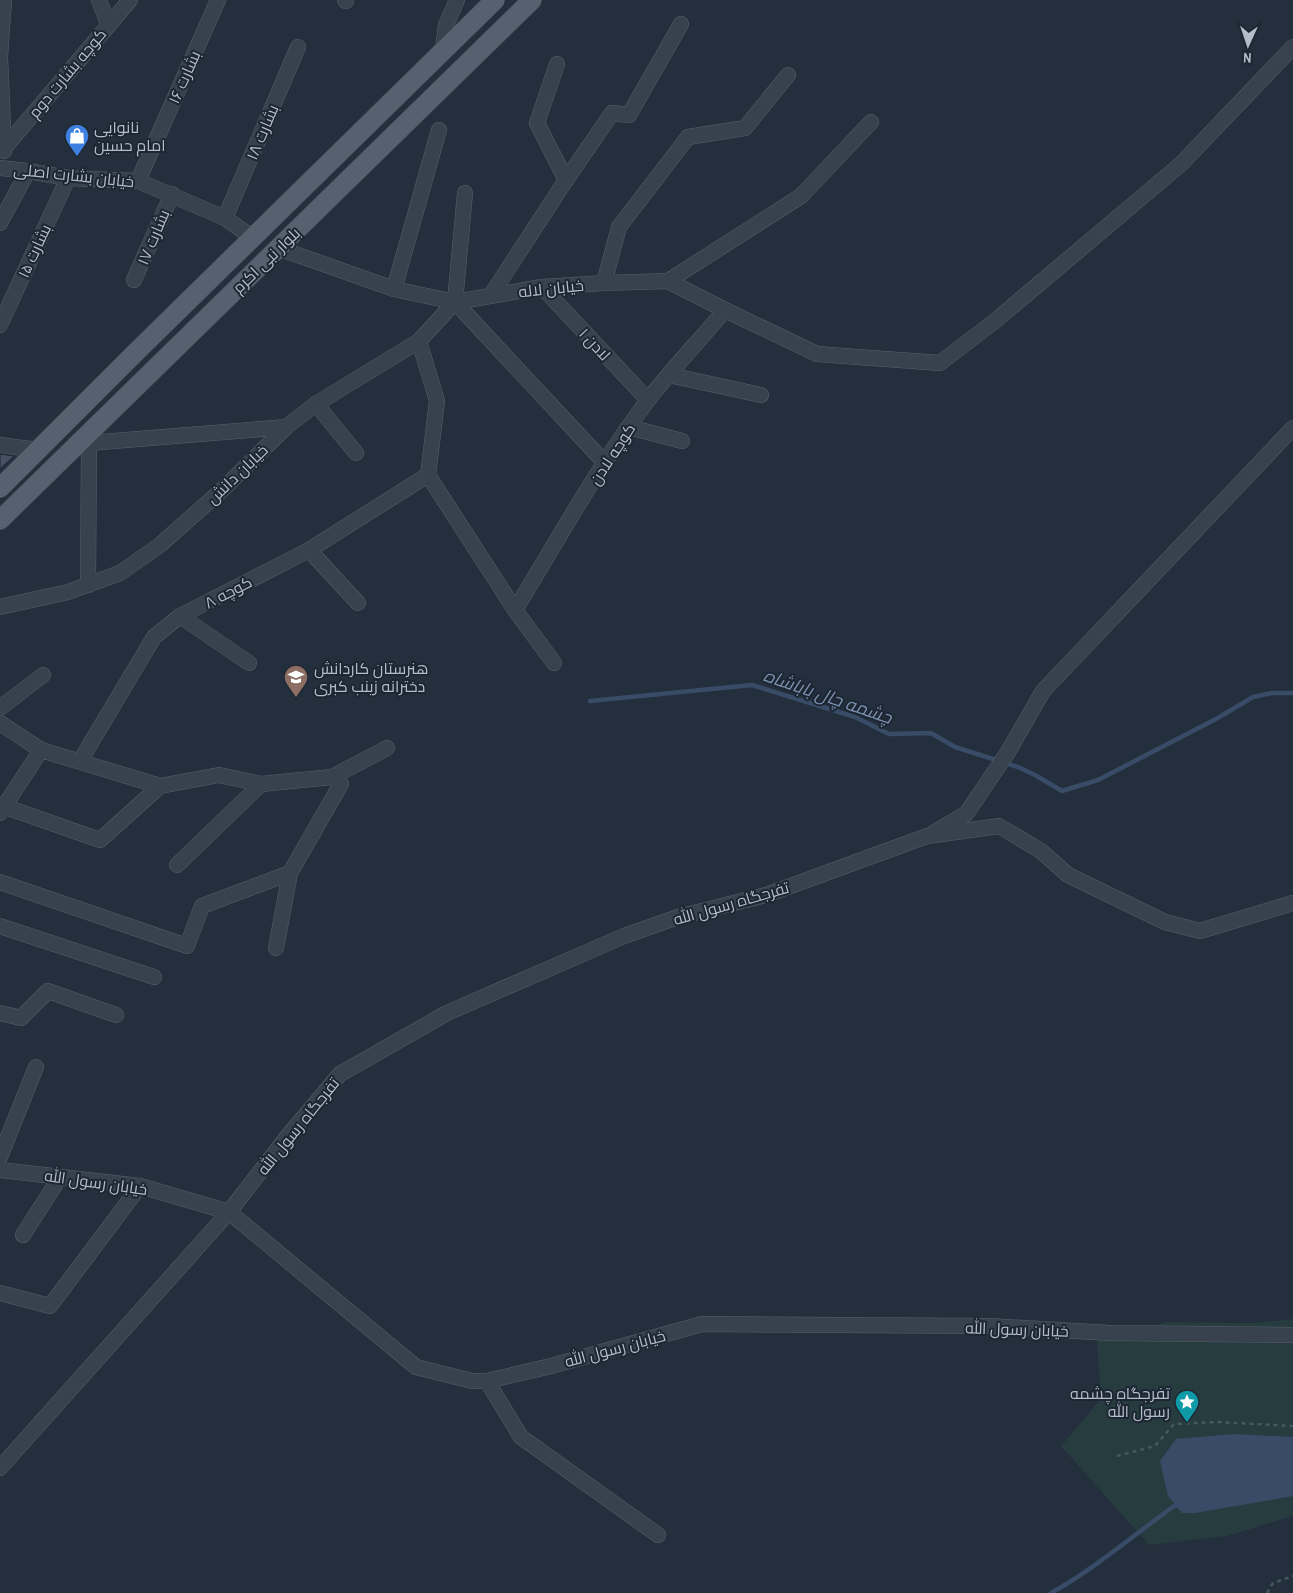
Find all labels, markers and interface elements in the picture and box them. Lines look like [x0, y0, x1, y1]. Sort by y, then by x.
north arrow [1223, 20, 1273, 70]
street label: کوچه بشارت دوم [23, 24, 112, 123]
street label: بشارت ۱۶ [163, 47, 205, 107]
text: N [1243, 49, 1252, 67]
street label: بشارت ۱۸ [241, 101, 283, 163]
place label: نانوایی امام حسین [94, 116, 166, 157]
shop icon: نانوایی امام حسین [64, 123, 90, 157]
street label: خیابان بشارت اصلی [13, 158, 135, 192]
street label: بشارت ۱۷ [132, 206, 174, 268]
street label: بشارت ۱۵ [12, 221, 56, 281]
street label: بلوار نبی اکرم [227, 222, 305, 299]
street label: خیابان لاله [517, 274, 585, 302]
street label: لادن ۱ [574, 323, 616, 365]
street label: کوچه لادن [584, 419, 641, 490]
street label: خیابان دانش [201, 439, 273, 509]
street label: کوچه ۸ [200, 571, 256, 614]
place label: هنرستان کاردانش دخترانه زینب کبری [314, 657, 428, 697]
water label: چشمه چال باباشاه [760, 662, 897, 730]
school or university icon: هنرستان کاردانش دخترانه زینب کبری [283, 664, 309, 698]
street label: تفرجگاه رسول الله [671, 876, 792, 930]
street label: تفرجگاه رسول الله [252, 1072, 345, 1179]
street label: خیابان رسول الله [43, 1164, 149, 1200]
street label: خیابان رسول الله [965, 1316, 1069, 1342]
street label: خیابان رسول الله [562, 1324, 668, 1372]
place label: تفرجگاه چشمه رسول الله [1070, 1382, 1171, 1422]
place icon: تفرجگاه چشمه رسول الله [1174, 1389, 1200, 1423]

